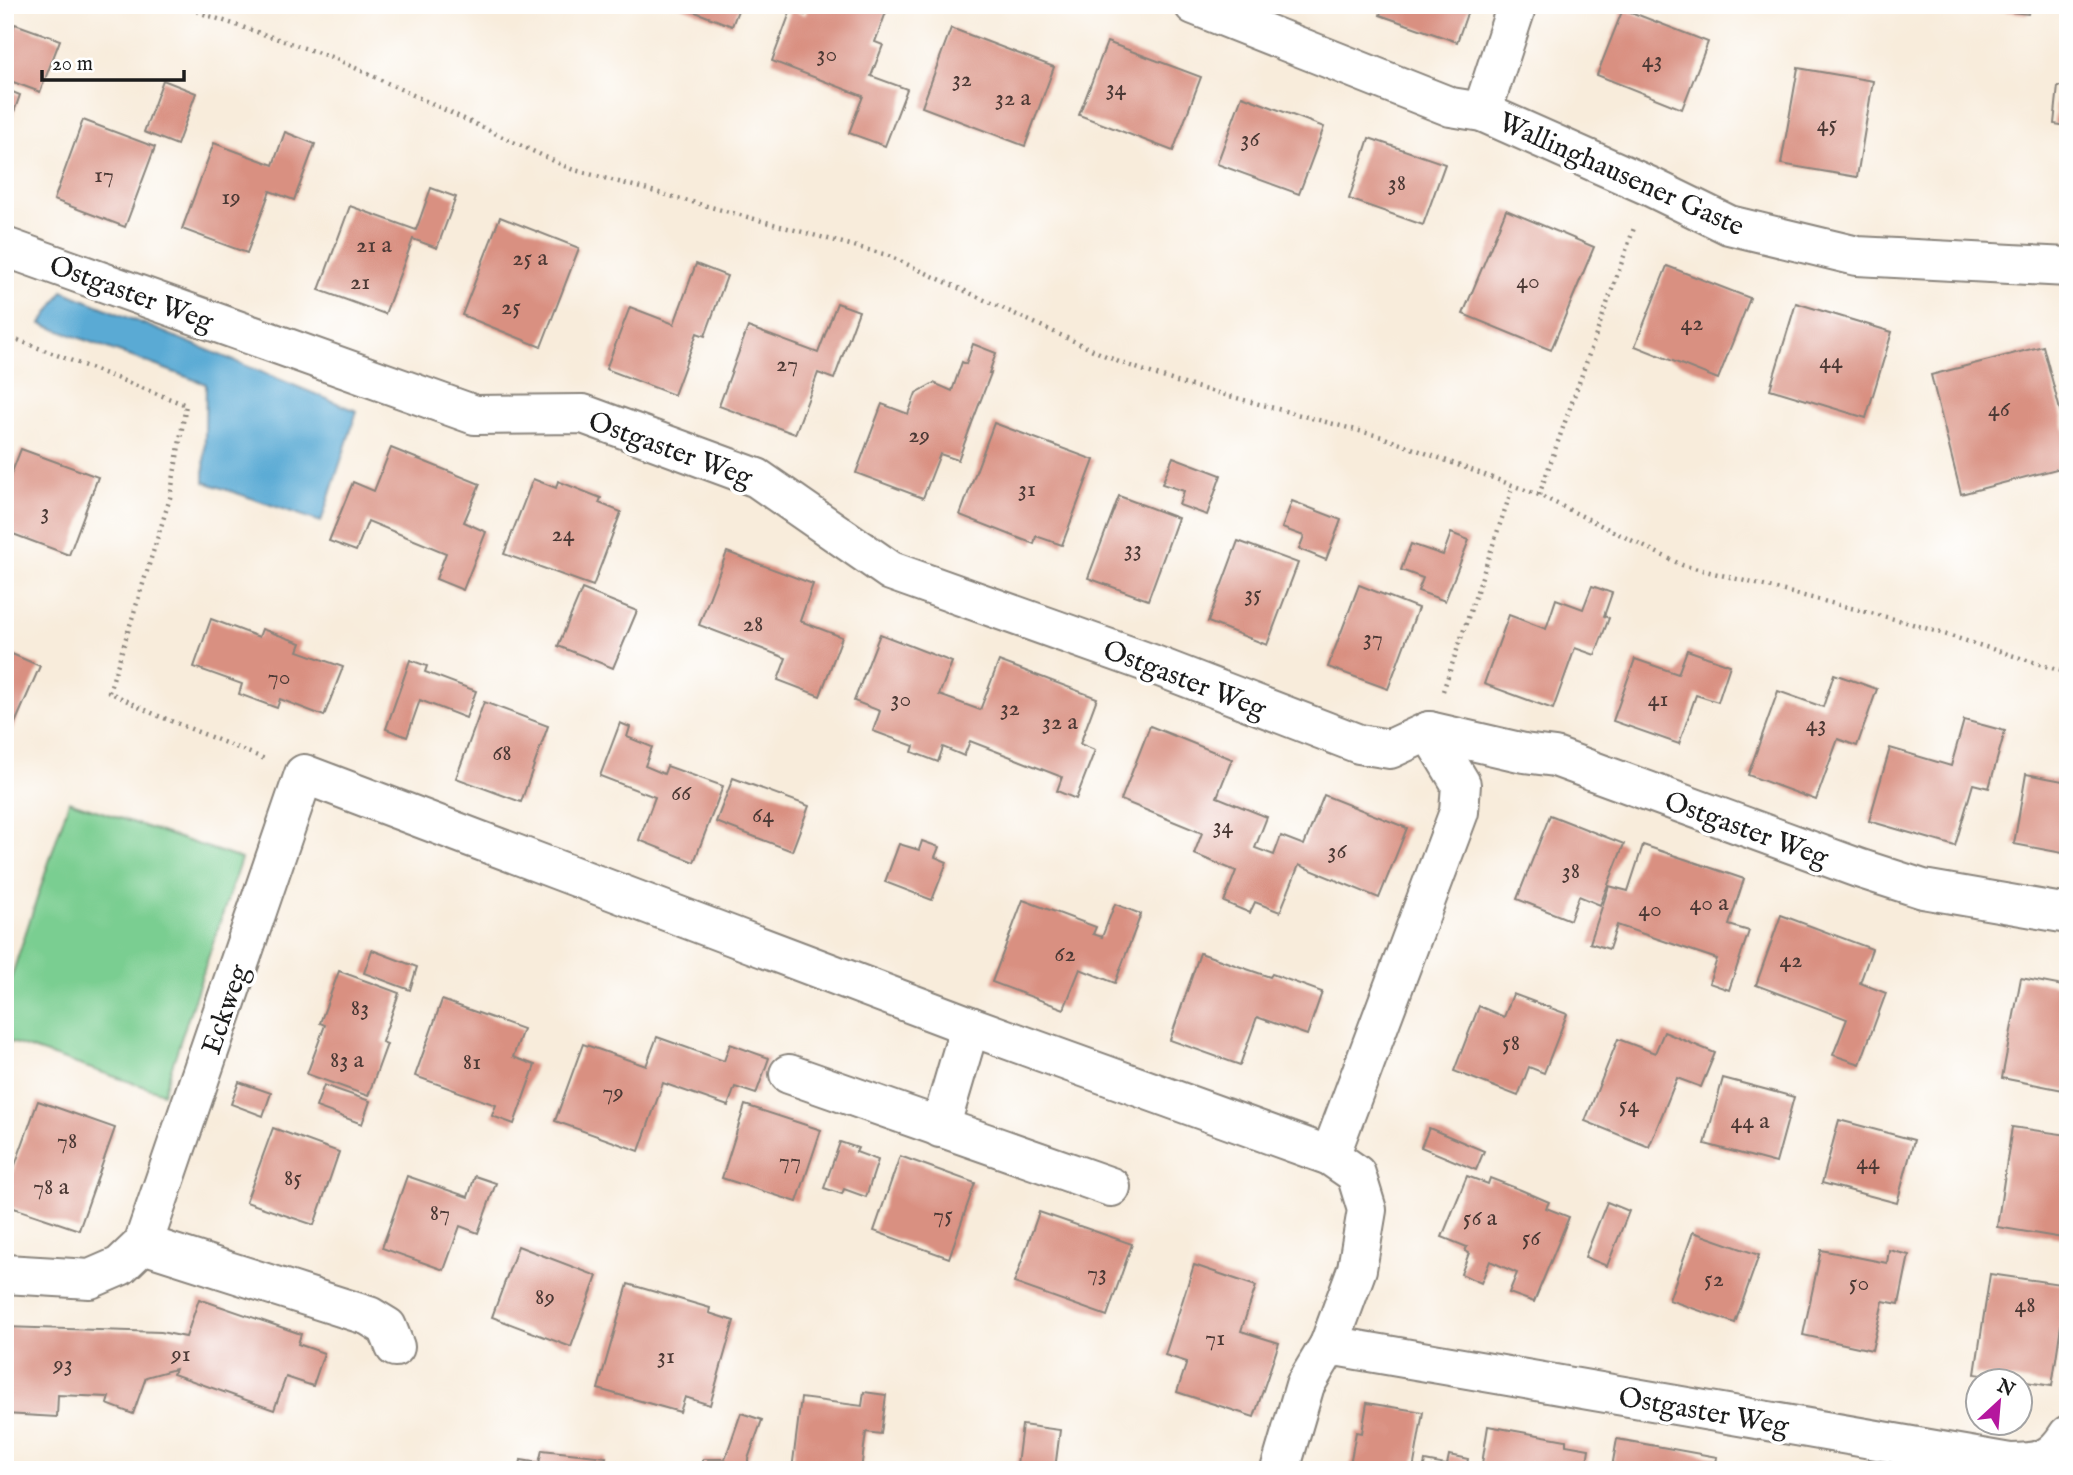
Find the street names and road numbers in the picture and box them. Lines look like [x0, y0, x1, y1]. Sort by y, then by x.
street label: Wallinghausener Gaste [1493, 105, 1749, 245]
street label: Ostgaster Weg [44, 248, 219, 340]
street label: Ostgaster Weg [583, 404, 758, 496]
street label: Ostgaster Weg [1098, 633, 1271, 728]
street label: Ostgaster Weg [1659, 784, 1834, 876]
street label: Eckweg [195, 960, 258, 1059]
street label: Ostgaster Weg [1616, 1380, 1792, 1445]

